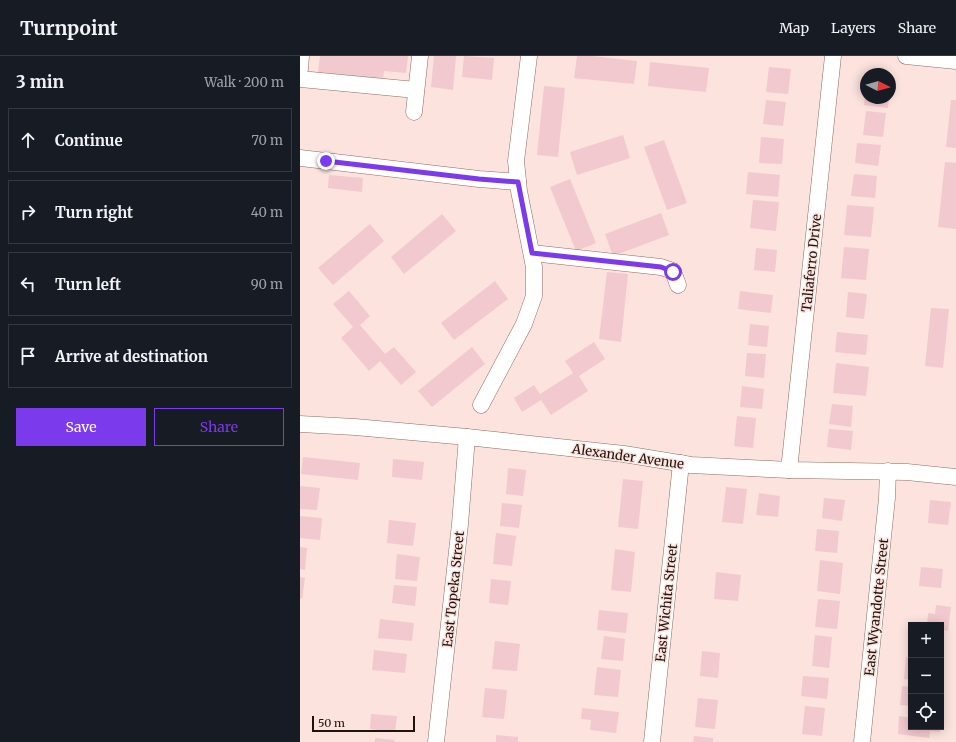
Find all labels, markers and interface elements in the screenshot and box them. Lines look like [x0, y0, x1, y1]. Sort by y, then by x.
text: Turnpoint [20, 16, 118, 40]
text: Map [779, 19, 809, 37]
text: Layers [831, 19, 876, 37]
text: Share [898, 19, 936, 37]
north arrow [860, 68, 896, 104]
text: 3 min [16, 71, 64, 93]
text: Walk · 200 m [204, 74, 284, 91]
icon: ahead [17, 129, 39, 151]
text: Continue [55, 131, 123, 150]
text: 70 m [252, 132, 283, 149]
route end [317, 152, 335, 170]
icon: right [17, 201, 39, 223]
text: Turn right [55, 203, 133, 222]
text: 40 m [251, 204, 283, 221]
street label: Taliaferro Drive [798, 213, 825, 313]
route start [664, 263, 682, 281]
icon: left [17, 273, 39, 295]
text: Turn left [55, 275, 121, 294]
text: 90 m [251, 276, 283, 293]
icon: arrive [17, 345, 39, 367]
text: Arrive at destination [55, 347, 208, 366]
button: Save [16, 408, 146, 446]
button: Share [154, 408, 284, 446]
street label: Alexander Avenue [570, 440, 685, 473]
street label: East Topeka Street [439, 530, 468, 648]
street label: East Wyandotte Street [861, 537, 892, 677]
street label: East Wichita Street [652, 543, 681, 663]
map controls [908, 622, 944, 730]
button: + [908, 622, 944, 658]
button: − [908, 658, 944, 694]
button: locate [908, 694, 944, 730]
scale bar [312, 714, 415, 733]
text: 50 m [318, 716, 345, 730]

